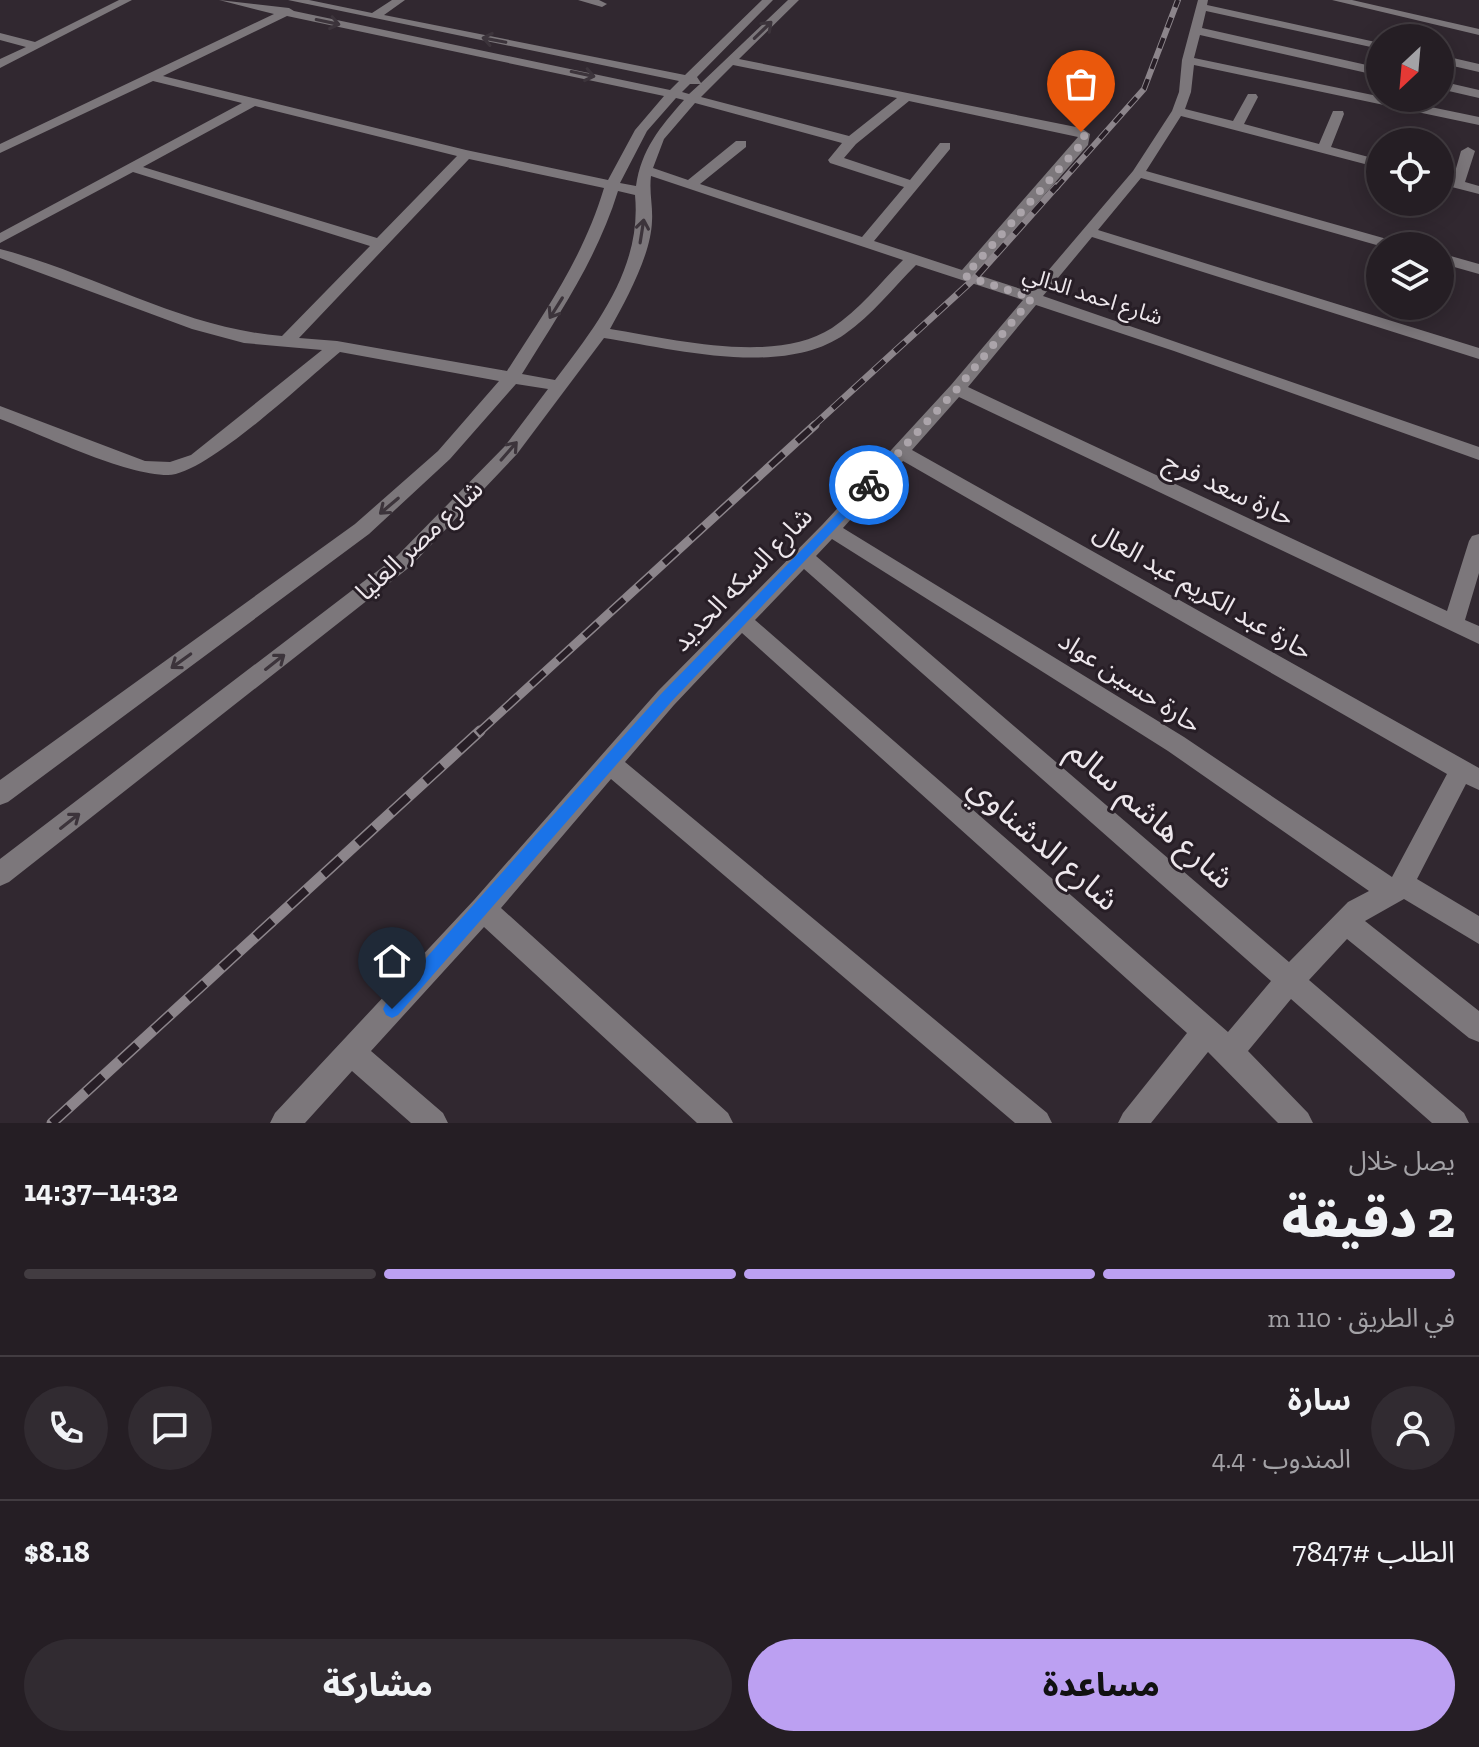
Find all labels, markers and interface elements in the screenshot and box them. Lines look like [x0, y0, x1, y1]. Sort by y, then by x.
one-way arrow [315, 15, 340, 30]
one-way arrow [753, 21, 772, 40]
north arrow [1366, 24, 1454, 112]
map controls [1366, 24, 1454, 320]
one-way arrow [482, 32, 508, 47]
pin [1047, 50, 1115, 132]
icon: bag [1059, 62, 1103, 106]
one-way arrow [569, 67, 595, 82]
button: locate [1366, 128, 1454, 216]
one-way arrow [636, 219, 651, 245]
button: layers [1366, 232, 1454, 320]
street label: شارع احمد الدالي [1019, 260, 1166, 334]
one-way arrow [547, 296, 563, 319]
one-way arrow [500, 441, 518, 462]
courier [829, 445, 909, 525]
street label: حارة سعد فرج [1158, 445, 1299, 536]
icon: bike [847, 463, 891, 507]
street label: شارع مصر العليا [349, 473, 491, 609]
one-way arrow [379, 497, 400, 515]
street label: شارع السكه الحديد [665, 500, 821, 660]
street label: حارة عبد الكريم عبد العال [1086, 515, 1318, 670]
street label: حارة حسين عواد [1053, 624, 1207, 740]
one-way arrow [171, 653, 192, 670]
one-way arrow [264, 654, 285, 671]
street label: شارع هاشم سالم [1057, 731, 1242, 900]
street label: شارع الدشناوي [958, 767, 1127, 923]
one-way arrow [58, 813, 80, 830]
pin [358, 927, 426, 1009]
icon: home [370, 939, 414, 983]
text: يصل خلال [1349, 1145, 1455, 1177]
text: 14:32–14:37 [24, 1173, 178, 1209]
text: 2 دقيقة [1282, 1188, 1455, 1250]
text: في الطريق · 110 m [1268, 1302, 1455, 1334]
text: سارة [1288, 1382, 1351, 1418]
button: phone [24, 1386, 108, 1470]
button: chat [128, 1386, 212, 1470]
button: person [1371, 1386, 1455, 1470]
text: المندوب · 4.4 [1212, 1443, 1351, 1475]
text: $8.18 [24, 1534, 90, 1570]
text: الطلب #7847 [1292, 1534, 1455, 1570]
button: مشاركة [24, 1639, 732, 1731]
button: مساعدة [748, 1639, 1455, 1731]

